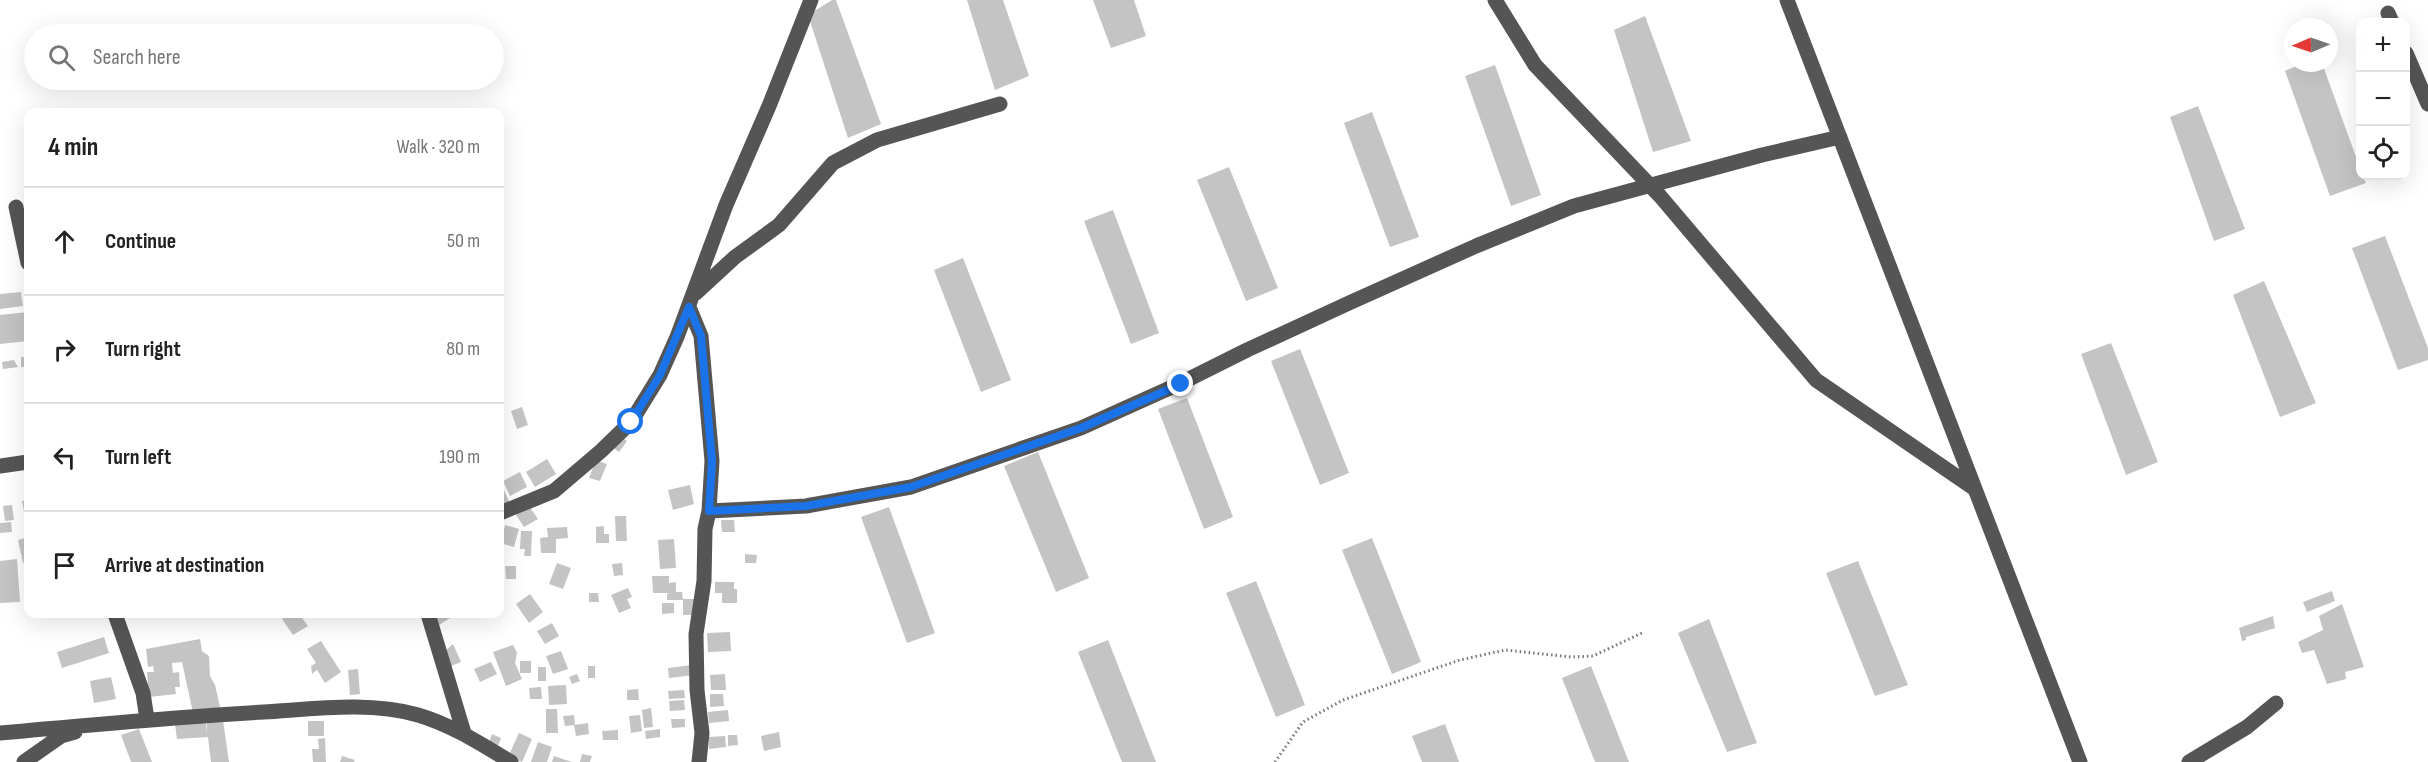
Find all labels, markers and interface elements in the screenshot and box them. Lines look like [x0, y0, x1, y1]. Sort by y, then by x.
north arrow [2284, 18, 2338, 72]
map controls [2356, 18, 2410, 180]
button: + [2356, 18, 2410, 72]
search box [24, 24, 504, 90]
icon: search [45, 41, 78, 74]
text: Search here [93, 44, 180, 71]
button: − [2356, 72, 2410, 126]
button: locate [2356, 126, 2410, 180]
text: 4 min [48, 132, 98, 163]
text: Walk · 320 m [397, 135, 480, 159]
icon: ahead [48, 225, 81, 258]
text: Continue [105, 228, 176, 255]
text: 50 m [447, 229, 480, 253]
icon: right [48, 333, 81, 366]
text: Turn right [105, 336, 181, 363]
text: 80 m [446, 337, 480, 361]
route end [1167, 370, 1193, 396]
route start [617, 408, 643, 434]
icon: left [48, 441, 81, 474]
text: Turn left [105, 444, 171, 471]
text: 190 m [439, 445, 480, 469]
icon: arrive [48, 549, 81, 582]
text: Arrive at destination [105, 552, 264, 579]

